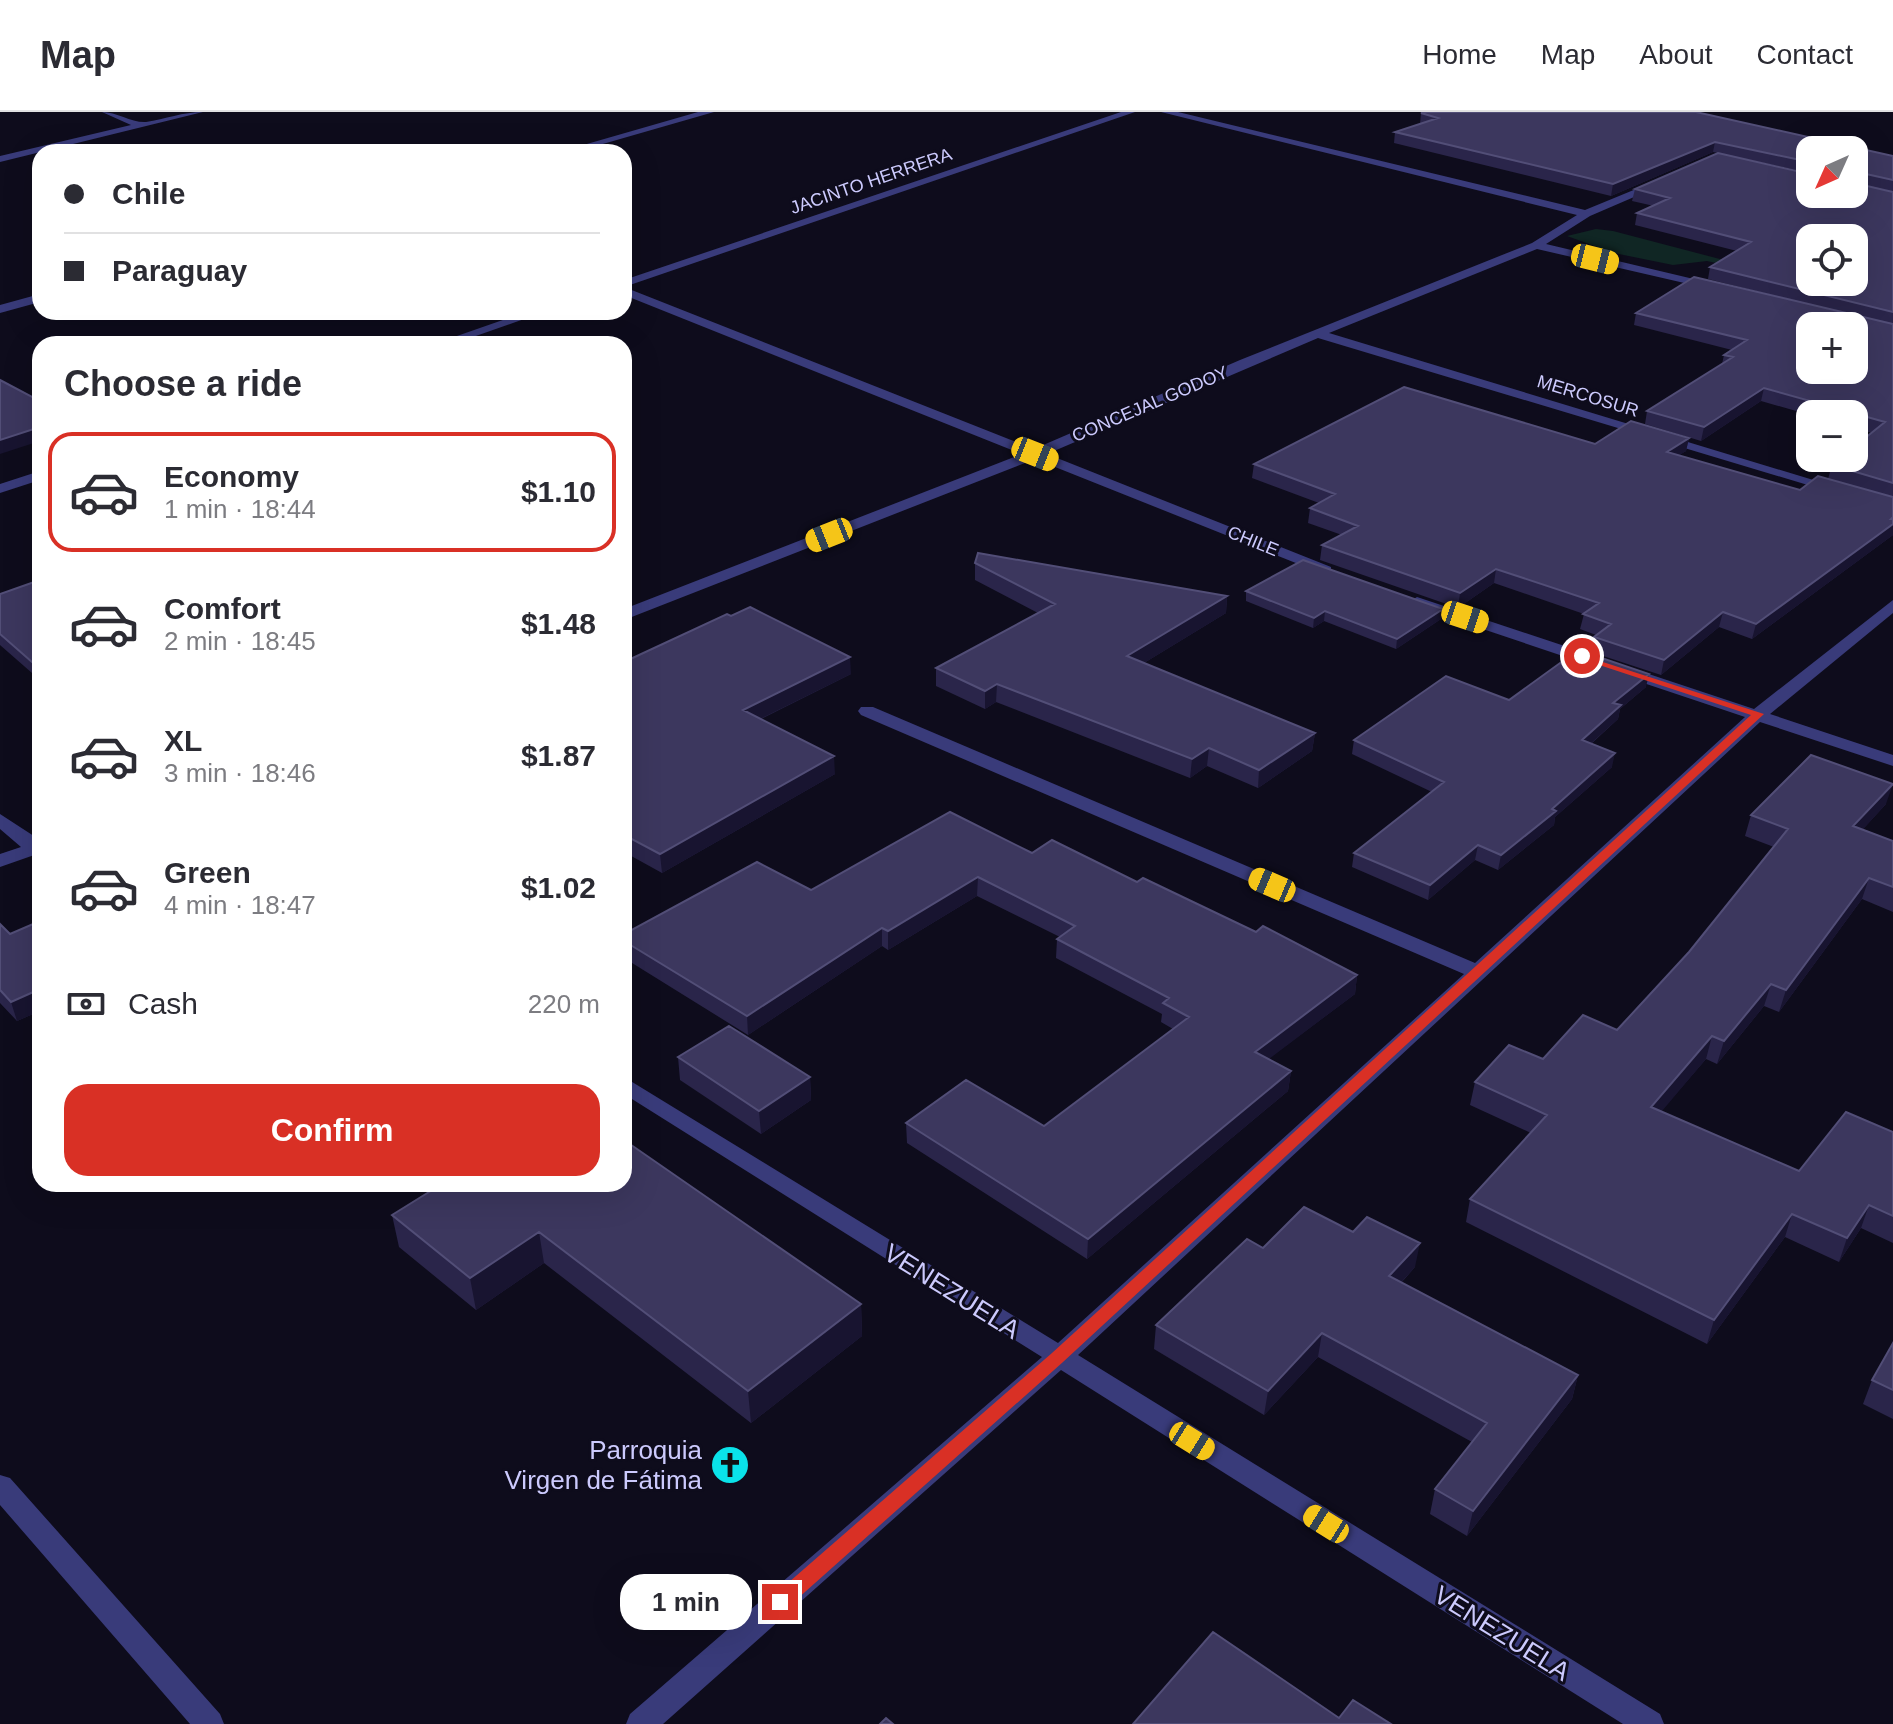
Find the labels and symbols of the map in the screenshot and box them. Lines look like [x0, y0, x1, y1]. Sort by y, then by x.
north arrow [1796, 136, 1868, 208]
street label: JACINTO HERRERA [788, 144, 954, 218]
car [1569, 242, 1621, 276]
street label: CONCEJAL GODOY [1069, 362, 1231, 446]
street label: MERCOSUR [1535, 371, 1641, 421]
car [1008, 434, 1062, 474]
car [802, 515, 856, 555]
street label: CHILE [1225, 522, 1281, 560]
car [1438, 598, 1492, 636]
route start [1564, 638, 1600, 674]
car [1245, 865, 1299, 905]
street label: VENEZUELA [878, 1237, 1026, 1345]
car [1165, 1418, 1219, 1464]
place label: Parroquia Virgen de Fátima [504, 1435, 703, 1495]
church icon: Parroquia Virgen de Fátima [709, 1444, 751, 1486]
car [1299, 1501, 1353, 1547]
callout: 1 min [620, 1574, 752, 1630]
street label: VENEZUELA [1428, 1579, 1576, 1687]
route end [762, 1584, 798, 1620]

